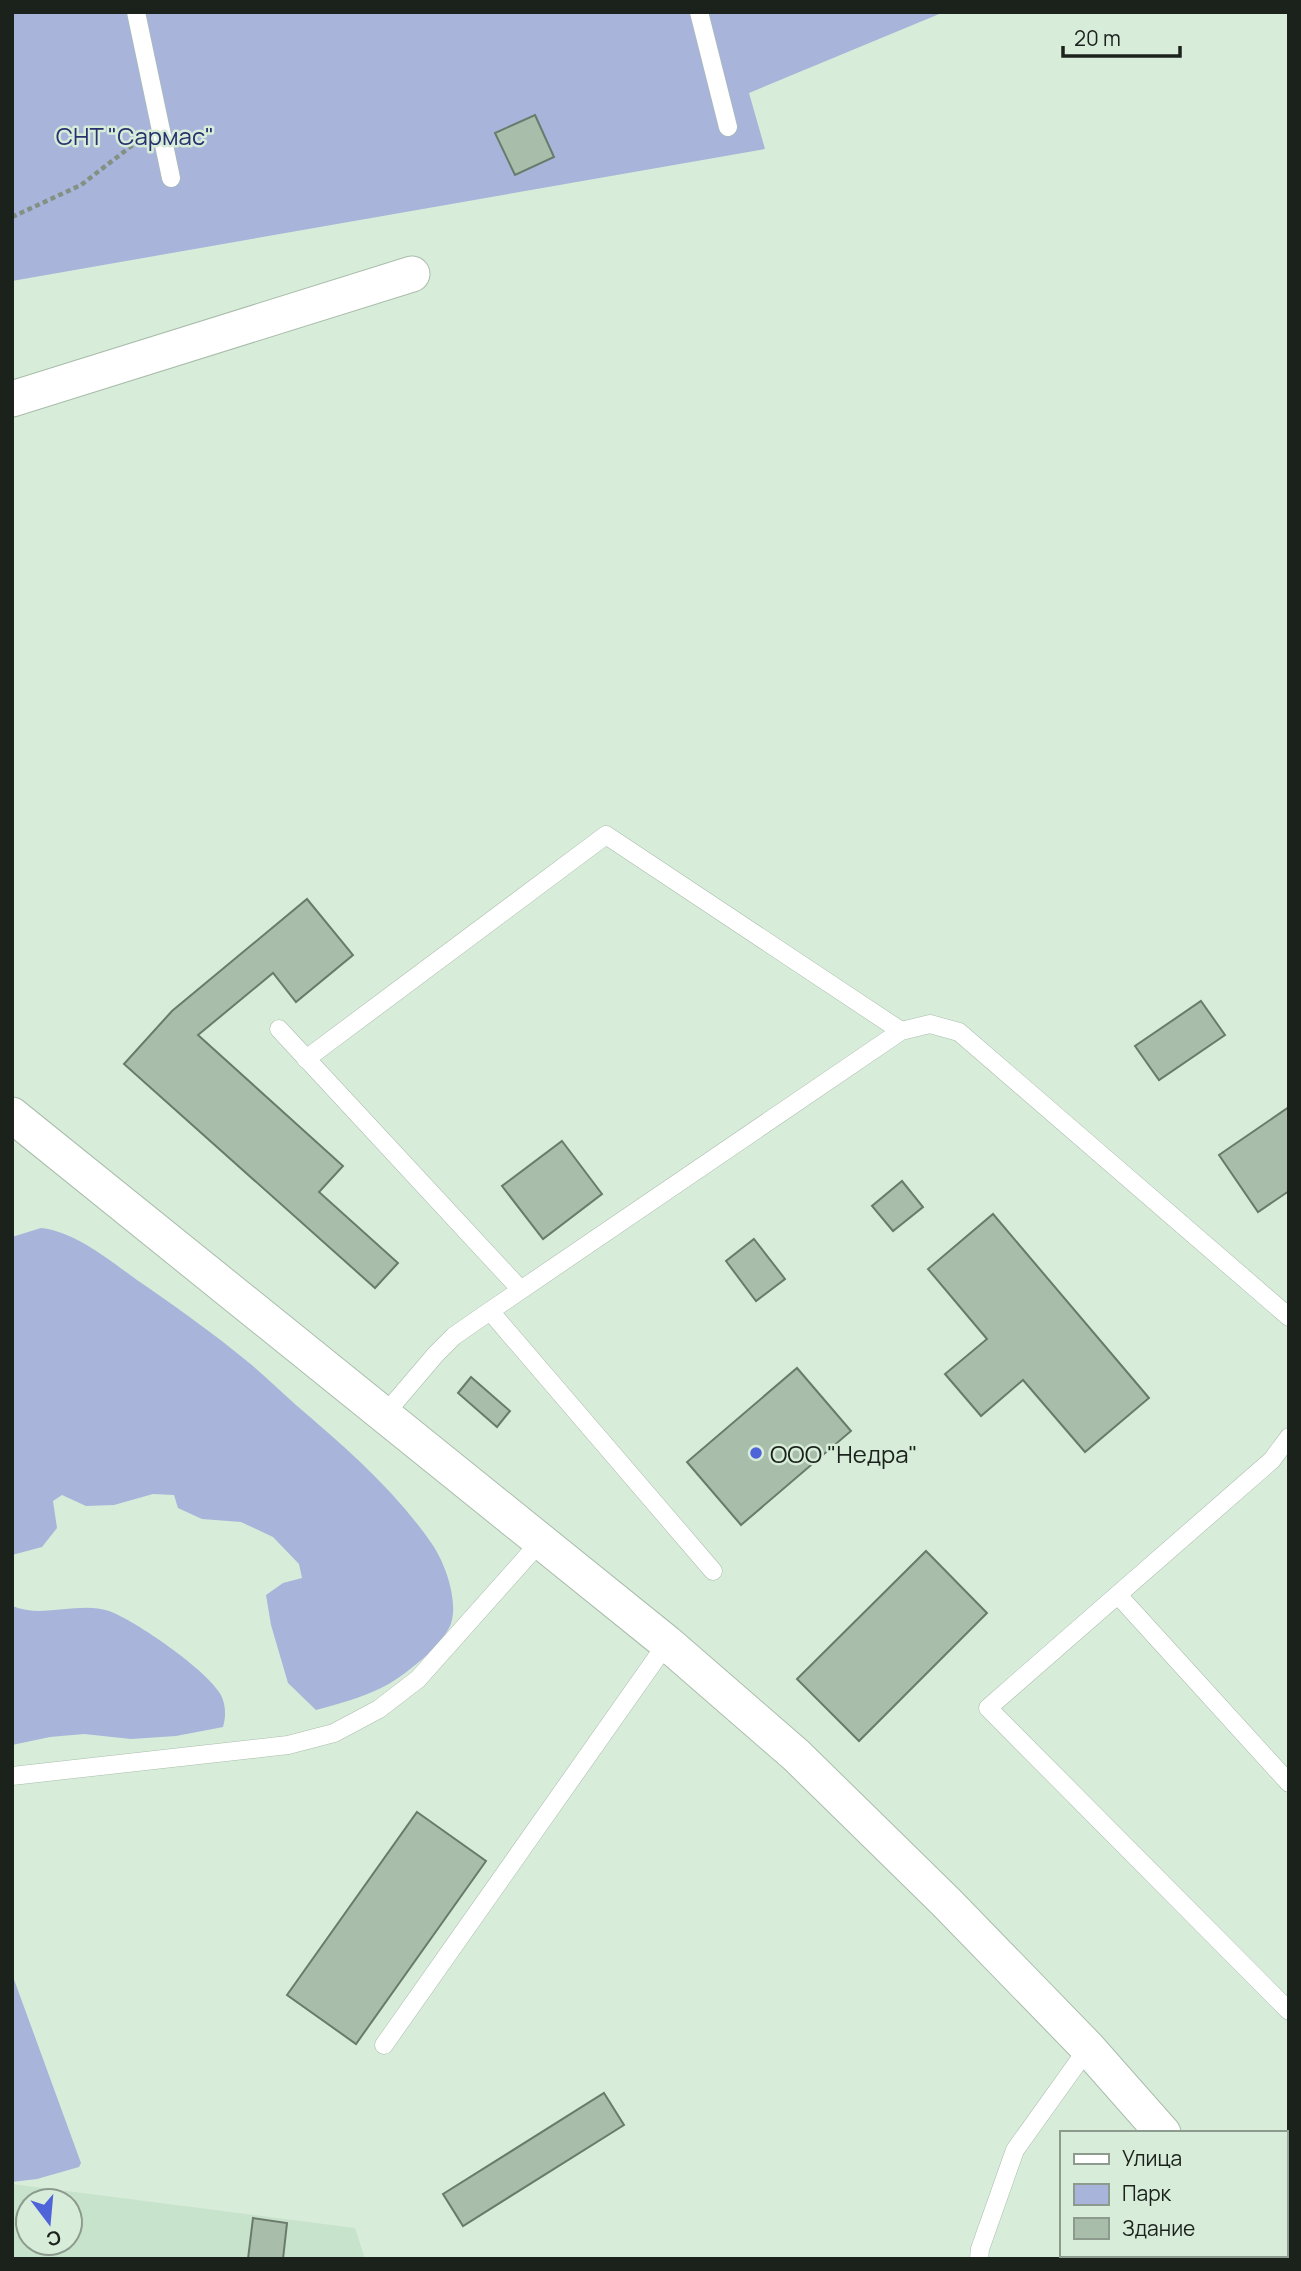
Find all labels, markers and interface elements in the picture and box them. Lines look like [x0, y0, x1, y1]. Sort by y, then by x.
scale bar [1063, 14, 1180, 58]
text: 20 m [1074, 24, 1121, 52]
park label: СНТ "Сармас" [56, 119, 214, 152]
place label: ООО "Недра" [770, 1437, 918, 1470]
marker: ООО "Недра" [748, 1445, 764, 1461]
legend [1060, 2131, 1287, 2257]
text: Улица [1122, 2144, 1182, 2172]
text: Парк [1122, 2179, 1172, 2207]
north arrow [14, 2187, 84, 2257]
text: Здание [1122, 2214, 1195, 2242]
text: С [43, 2224, 64, 2253]

